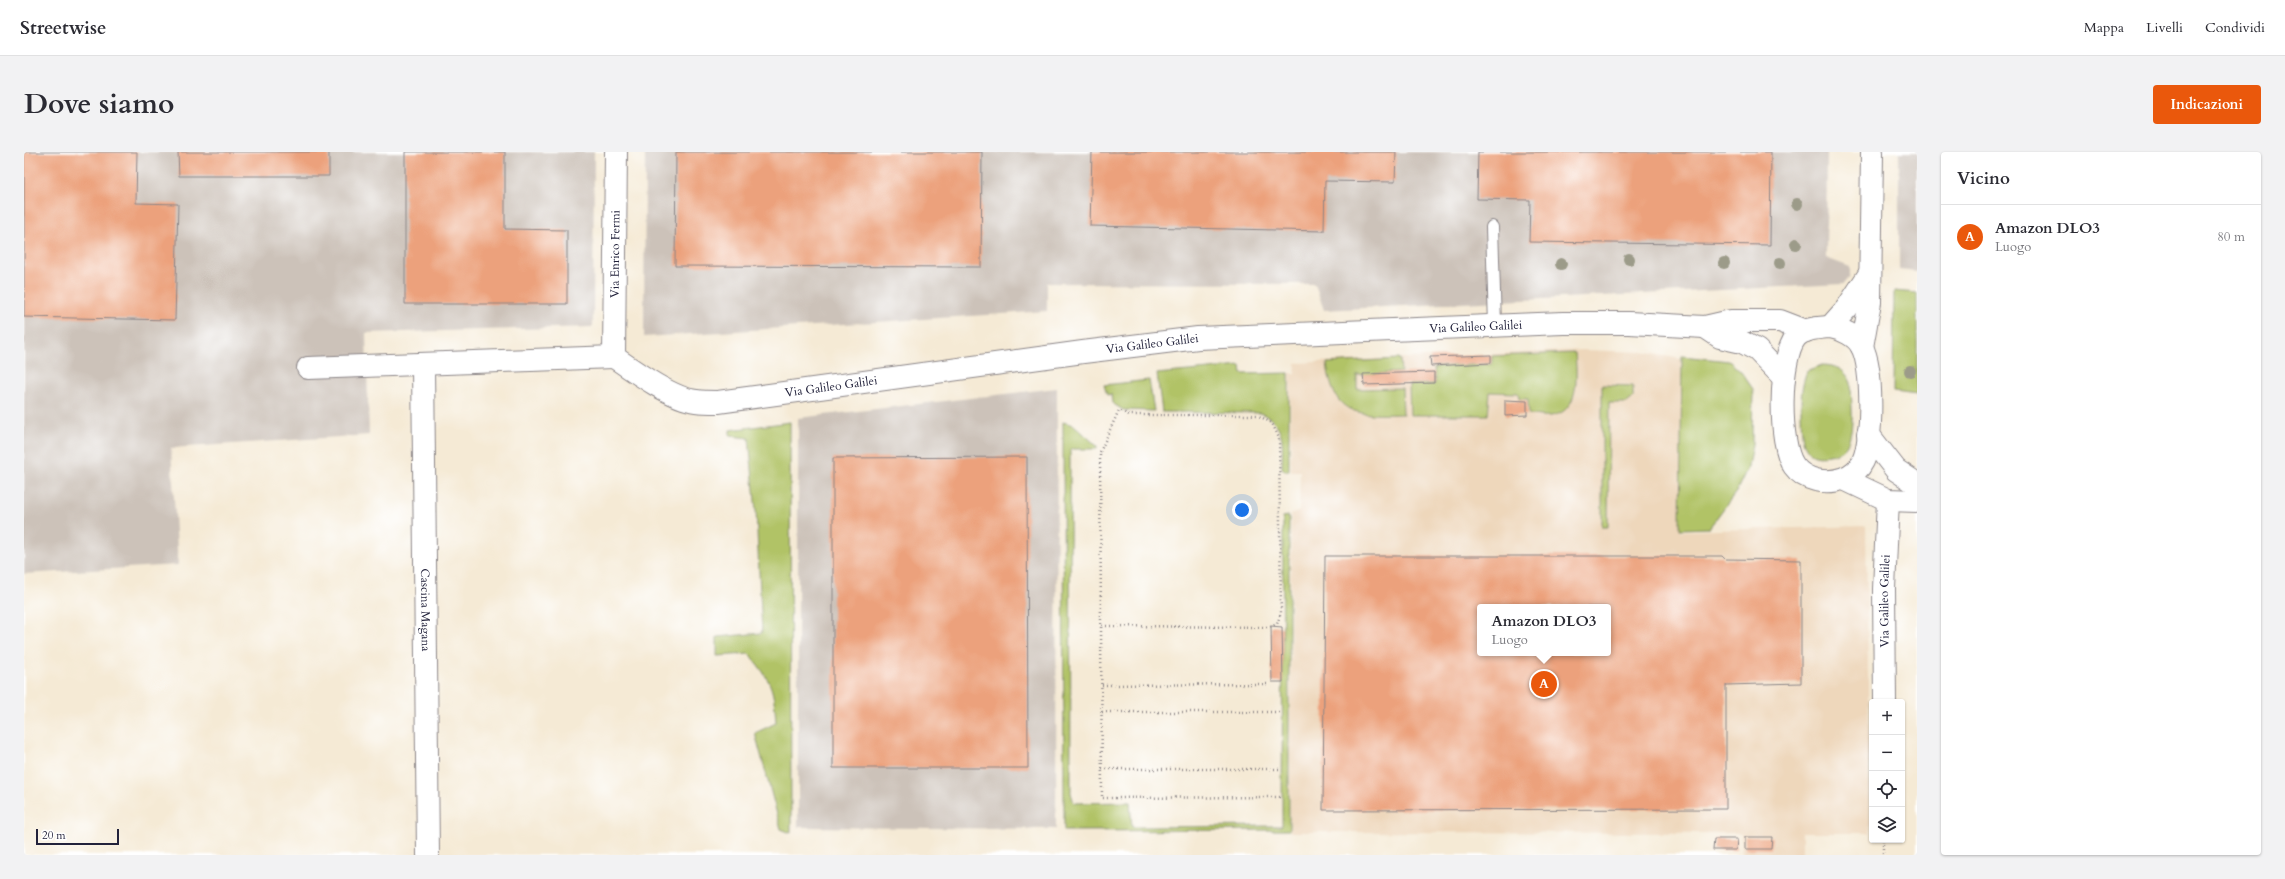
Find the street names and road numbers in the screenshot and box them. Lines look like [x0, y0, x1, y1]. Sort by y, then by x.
street label: Via Enrico Fermi [607, 209, 623, 298]
street label: Via Galileo Galilei [1429, 317, 1523, 336]
street label: Via Galileo Galilei [1105, 330, 1200, 357]
street label: Via Galileo Galilei [784, 372, 879, 401]
street label: Via Galileo Galilei [1876, 554, 1894, 648]
street label: Cascina Magana [417, 568, 434, 652]

